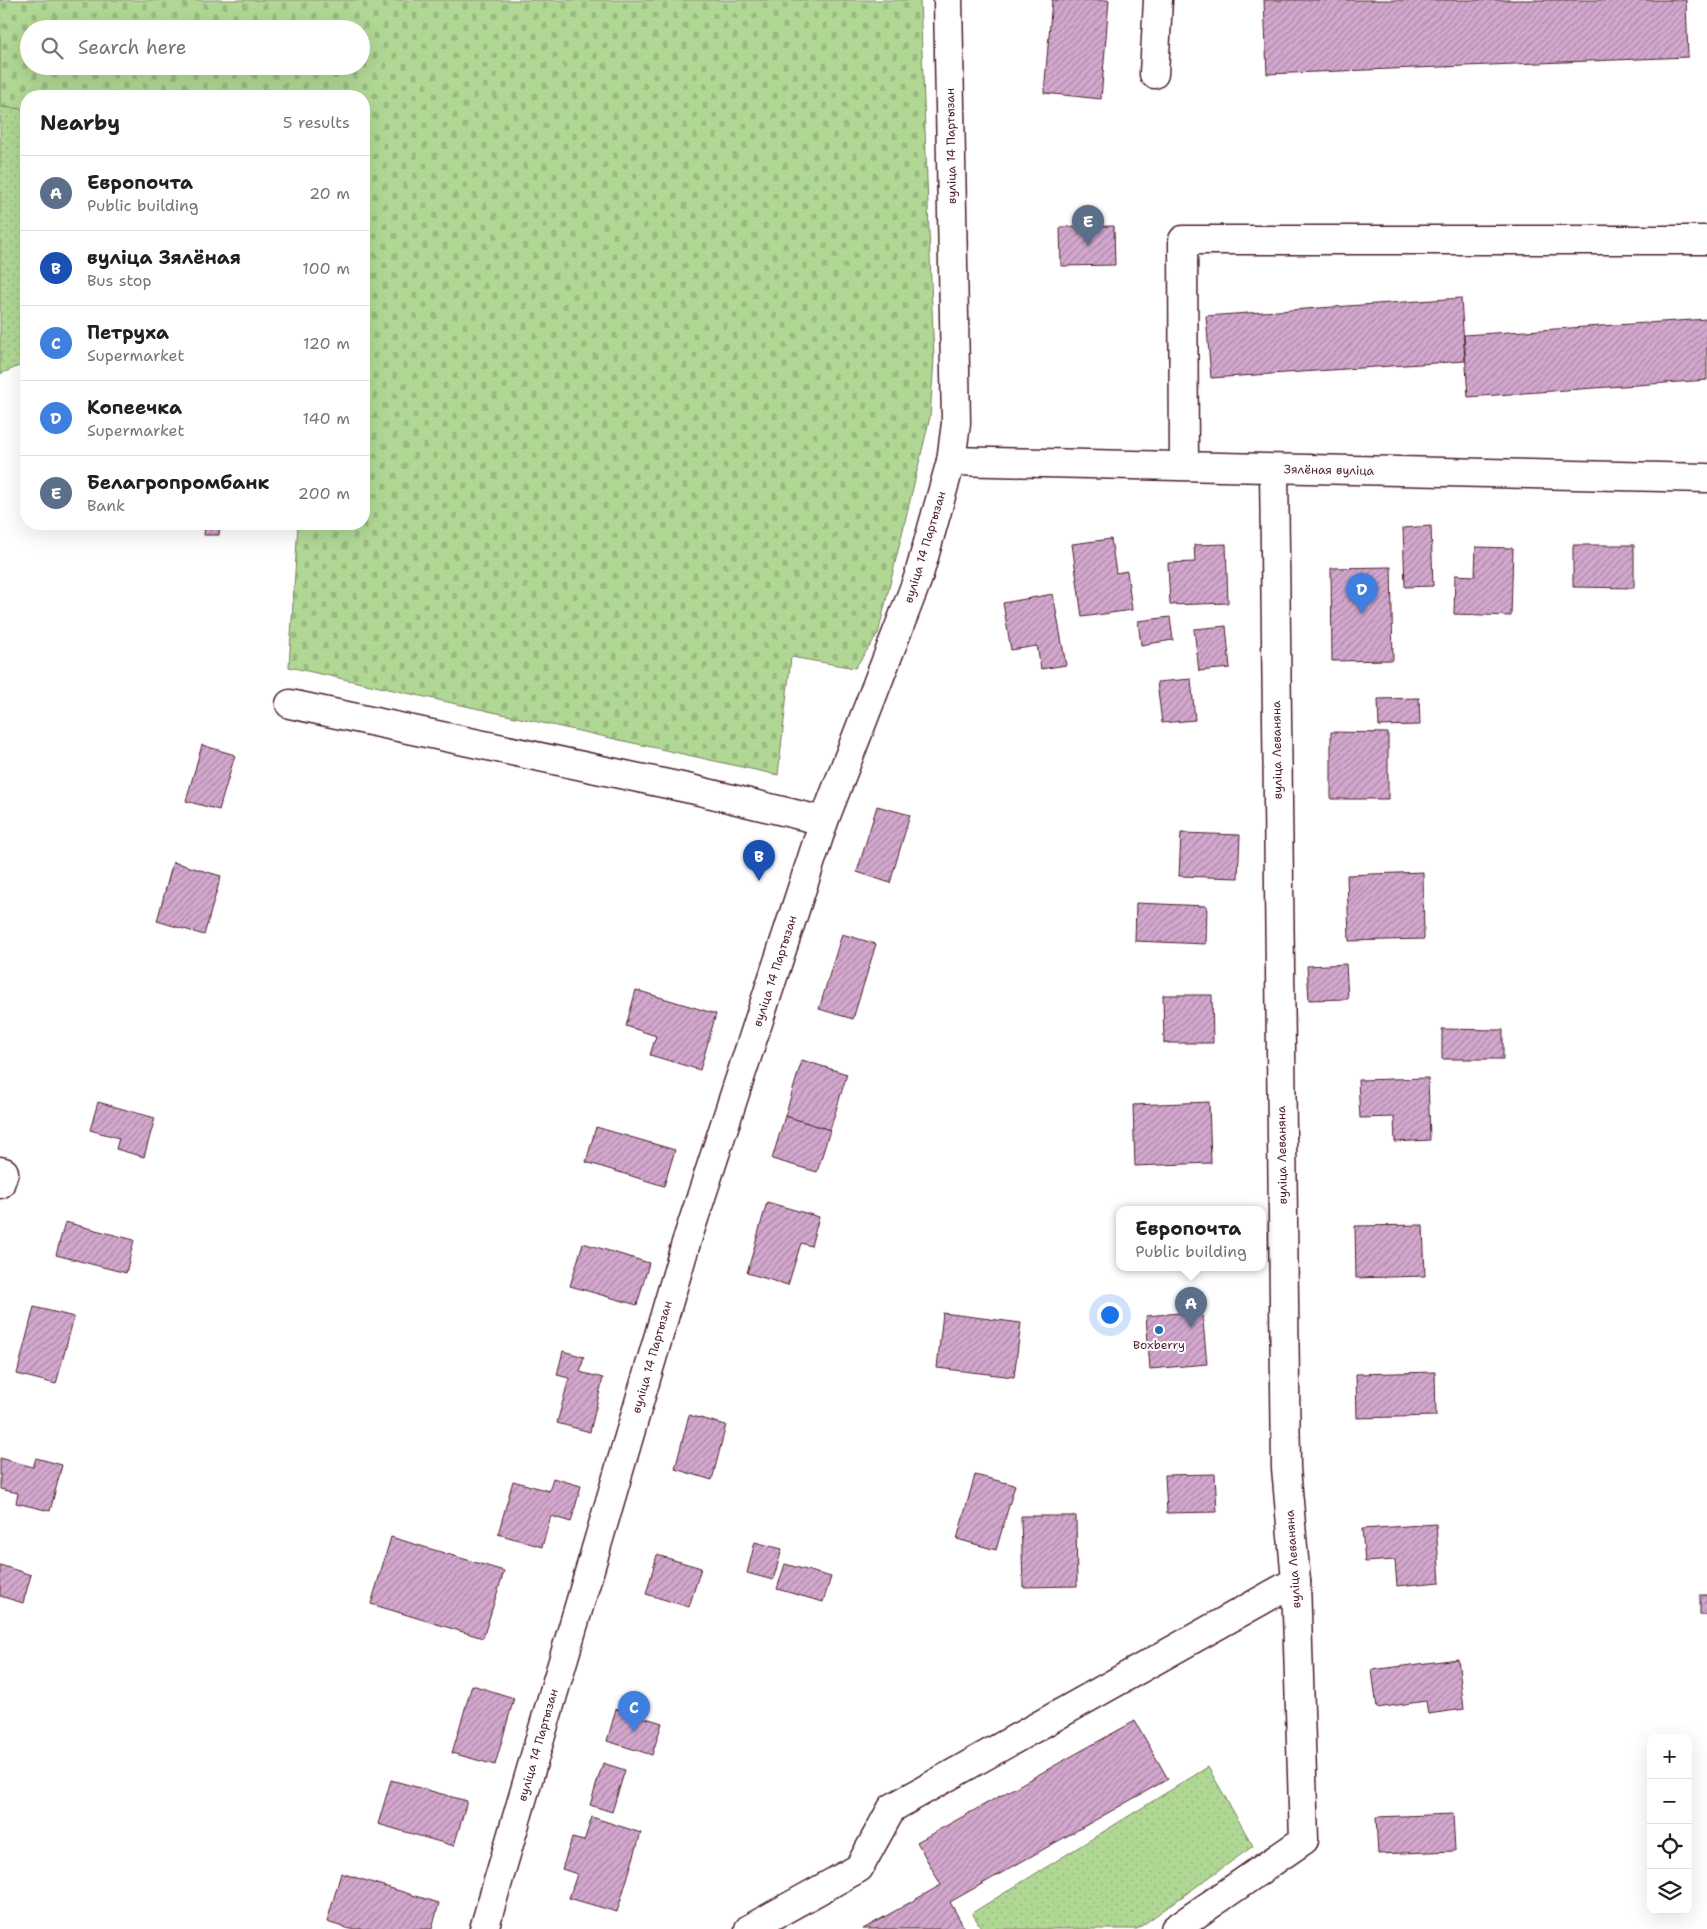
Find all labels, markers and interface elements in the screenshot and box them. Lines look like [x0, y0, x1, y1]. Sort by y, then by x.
search box [20, 20, 370, 75]
icon: search [38, 34, 66, 62]
text: Search here [78, 35, 187, 60]
street label: вуліца 14 Партызан [942, 88, 960, 204]
text: Nearby [40, 109, 120, 137]
text: 5 results [283, 112, 350, 133]
text: Европочта [87, 170, 193, 195]
text: A [50, 183, 62, 204]
text: 20 m [309, 183, 350, 204]
text: Public building [87, 195, 199, 216]
pin: E [1072, 205, 1104, 246]
text: вуліца Зялёная [87, 245, 241, 270]
text: B [51, 258, 61, 279]
text: 100 m [302, 258, 350, 279]
text: Bus stop [87, 270, 152, 291]
text: Петруха [87, 320, 169, 345]
text: C [51, 333, 61, 354]
text: 120 m [303, 333, 350, 354]
text: Supermarket [87, 345, 184, 366]
text: Копеечка [87, 395, 182, 420]
text: D [50, 408, 62, 429]
text: 140 m [303, 408, 350, 429]
text: Supermarket [87, 420, 184, 441]
street label: Зялёная вуліца [1284, 461, 1375, 479]
text: Белагропромбанк [87, 470, 269, 495]
text: E [51, 483, 61, 504]
text: 200 m [298, 483, 350, 504]
street label: вуліца 14 Партызан [900, 489, 950, 605]
text: Bank [87, 495, 125, 516]
pin: D [1346, 573, 1378, 614]
street label: вуліца Леваняна [1268, 700, 1286, 799]
pin: B [743, 840, 775, 881]
street label: вуліца 14 Партызан [749, 913, 801, 1029]
street label: вуліца Леваняна [1273, 1105, 1291, 1204]
popup [1116, 1206, 1266, 1271]
text: Европочта [1135, 1216, 1241, 1241]
text: Public building [1135, 1241, 1247, 1262]
pin: A [1175, 1287, 1207, 1328]
street label: вуліца 14 Партызан [628, 1299, 676, 1415]
your location [1097, 1302, 1123, 1328]
marker: Boxberry [1153, 1324, 1165, 1336]
place label: Boxberry [1133, 1337, 1185, 1353]
street label: вуліца Леваняна [1282, 1509, 1304, 1609]
street label: вуліца 14 Партызан [514, 1687, 562, 1803]
pin: C [618, 1691, 650, 1732]
map controls [1647, 1734, 1692, 1914]
button: + [1647, 1734, 1692, 1779]
button: − [1647, 1779, 1692, 1824]
button: locate [1647, 1824, 1692, 1869]
button: layers [1647, 1869, 1692, 1914]

